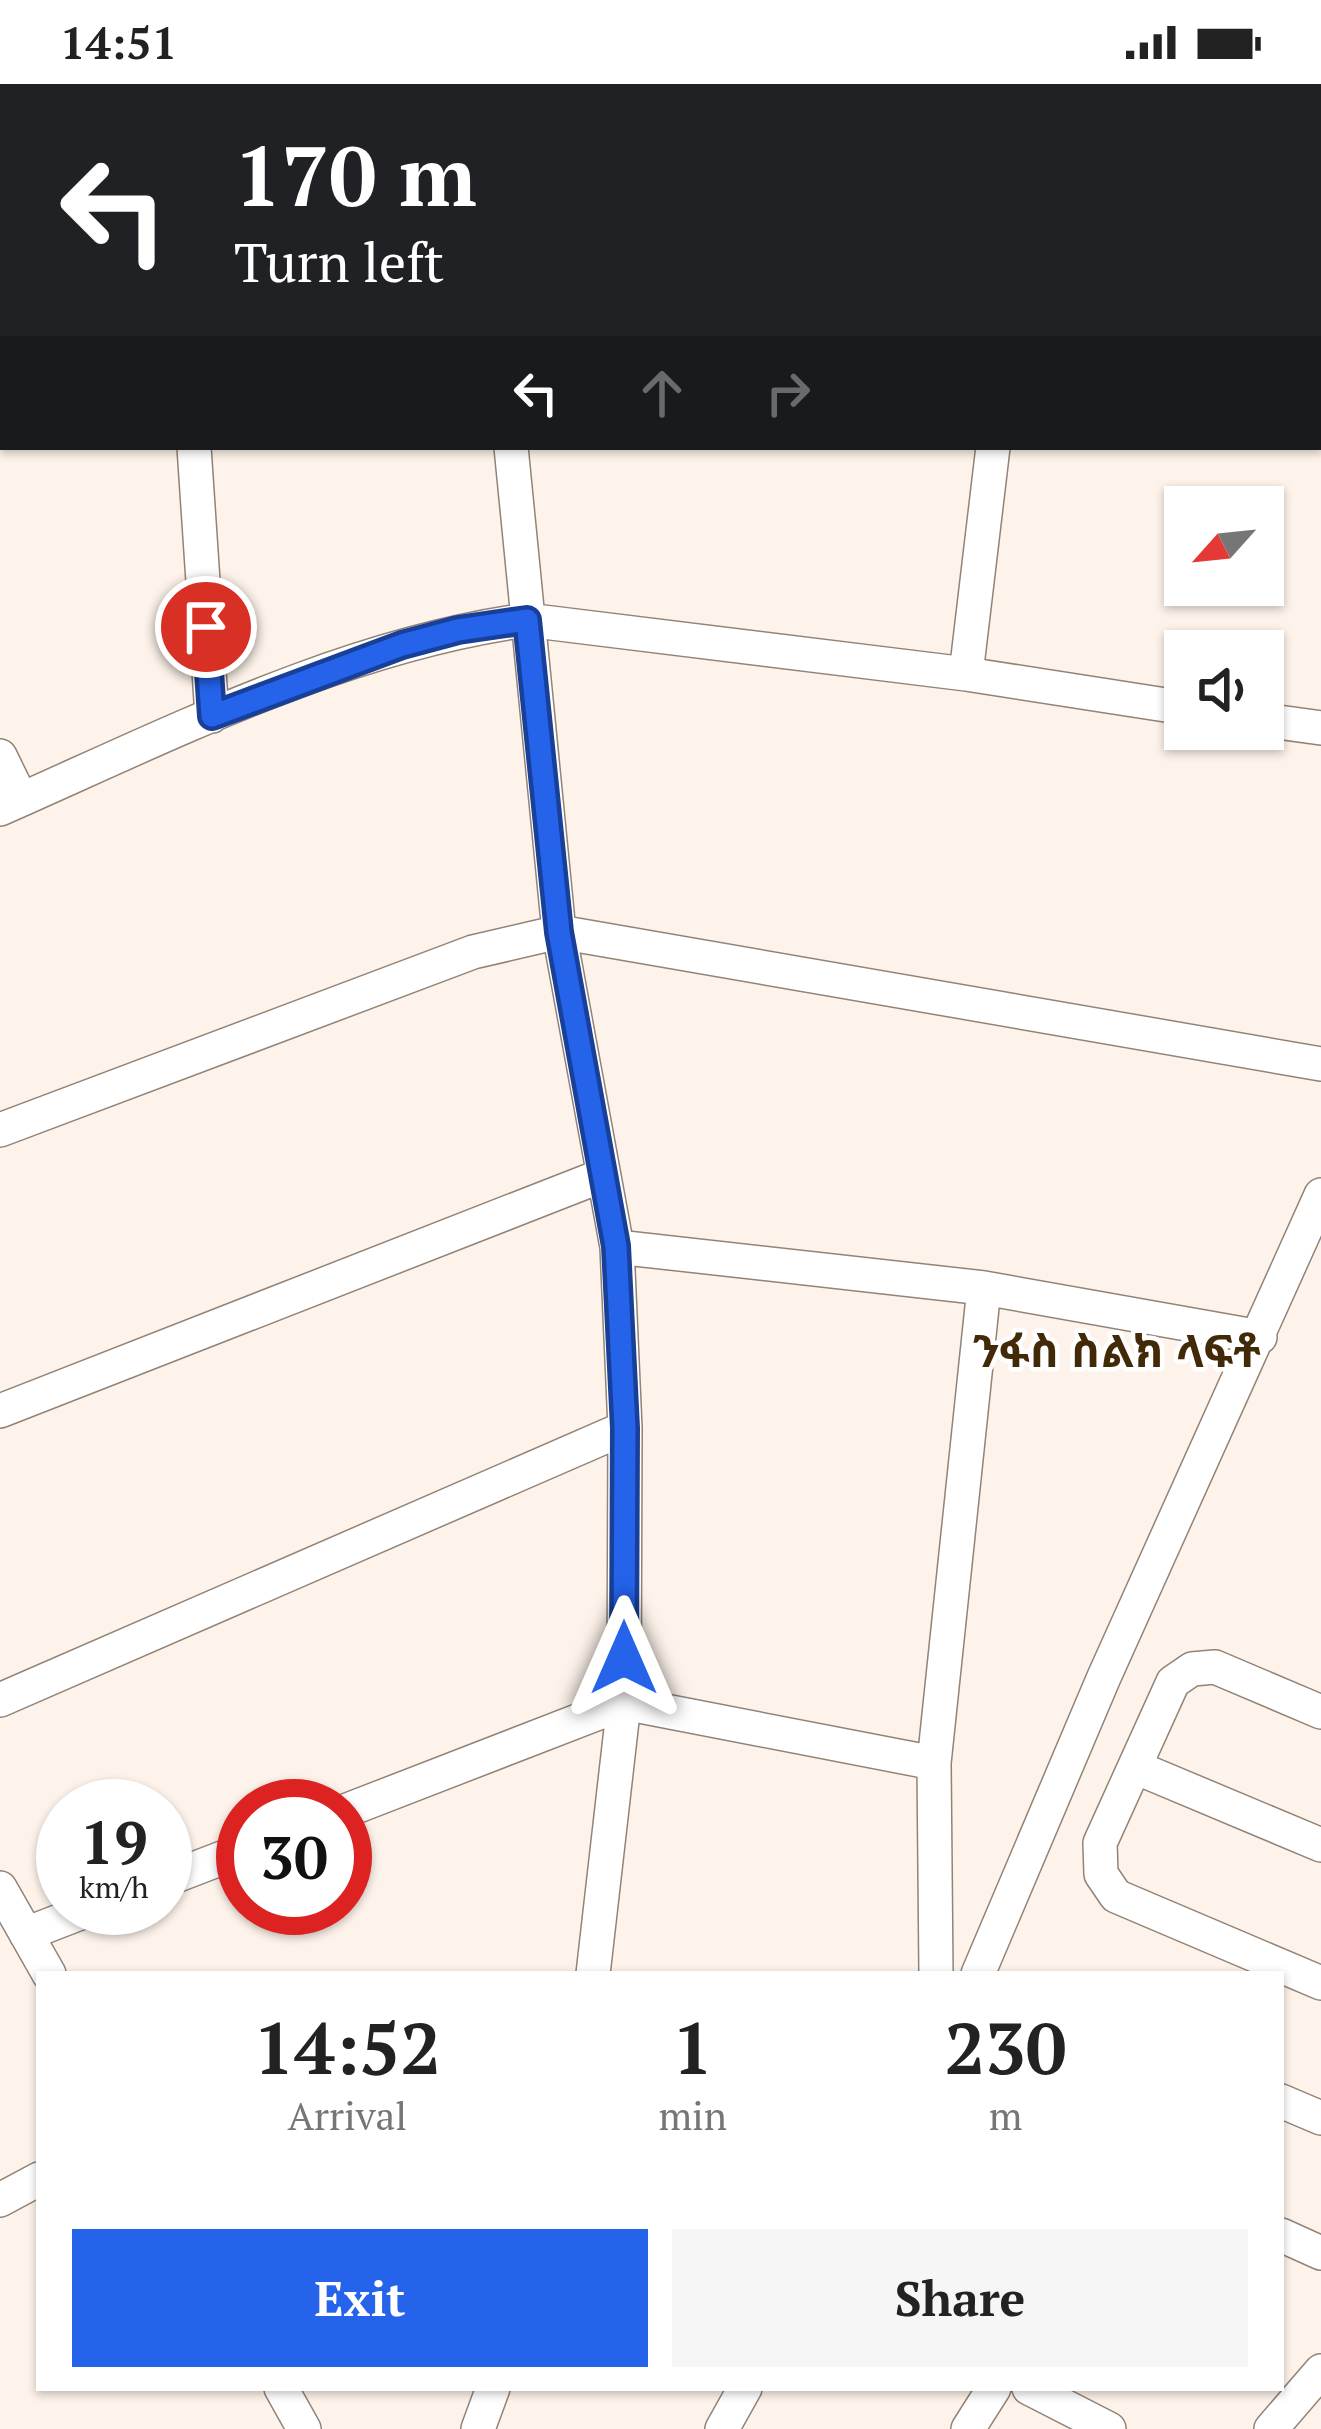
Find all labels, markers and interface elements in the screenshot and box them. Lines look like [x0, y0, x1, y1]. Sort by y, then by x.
text: 14:51 [60, 12, 177, 72]
text: 170 m [234, 119, 477, 230]
icon: left [36, 132, 192, 288]
text: Turn left [234, 226, 444, 297]
icon: left [503, 360, 569, 426]
icon: ahead [629, 360, 695, 426]
icon: right [755, 360, 821, 426]
north arrow [1164, 486, 1284, 606]
map controls [1164, 486, 1284, 750]
pin [155, 576, 257, 678]
icon: arrive [173, 594, 239, 660]
button: sound [1164, 630, 1284, 750]
district label: ንፋስ ስልክ ላፍቶ [973, 1320, 1261, 1380]
position arrow [561, 1595, 687, 1721]
speed limit sign: 30 [216, 1779, 372, 1935]
text: 19 [80, 1802, 148, 1881]
text: km/h [79, 1867, 149, 1907]
text: 14:52 [253, 1999, 441, 2095]
text: 1 [672, 1999, 713, 2095]
text: 230 [944, 1999, 1066, 2095]
text: Arrival [287, 2089, 407, 2141]
text: min [658, 2089, 727, 2141]
text: m [989, 2089, 1022, 2141]
button: Exit [72, 2229, 648, 2367]
button: Share [672, 2229, 1248, 2367]

